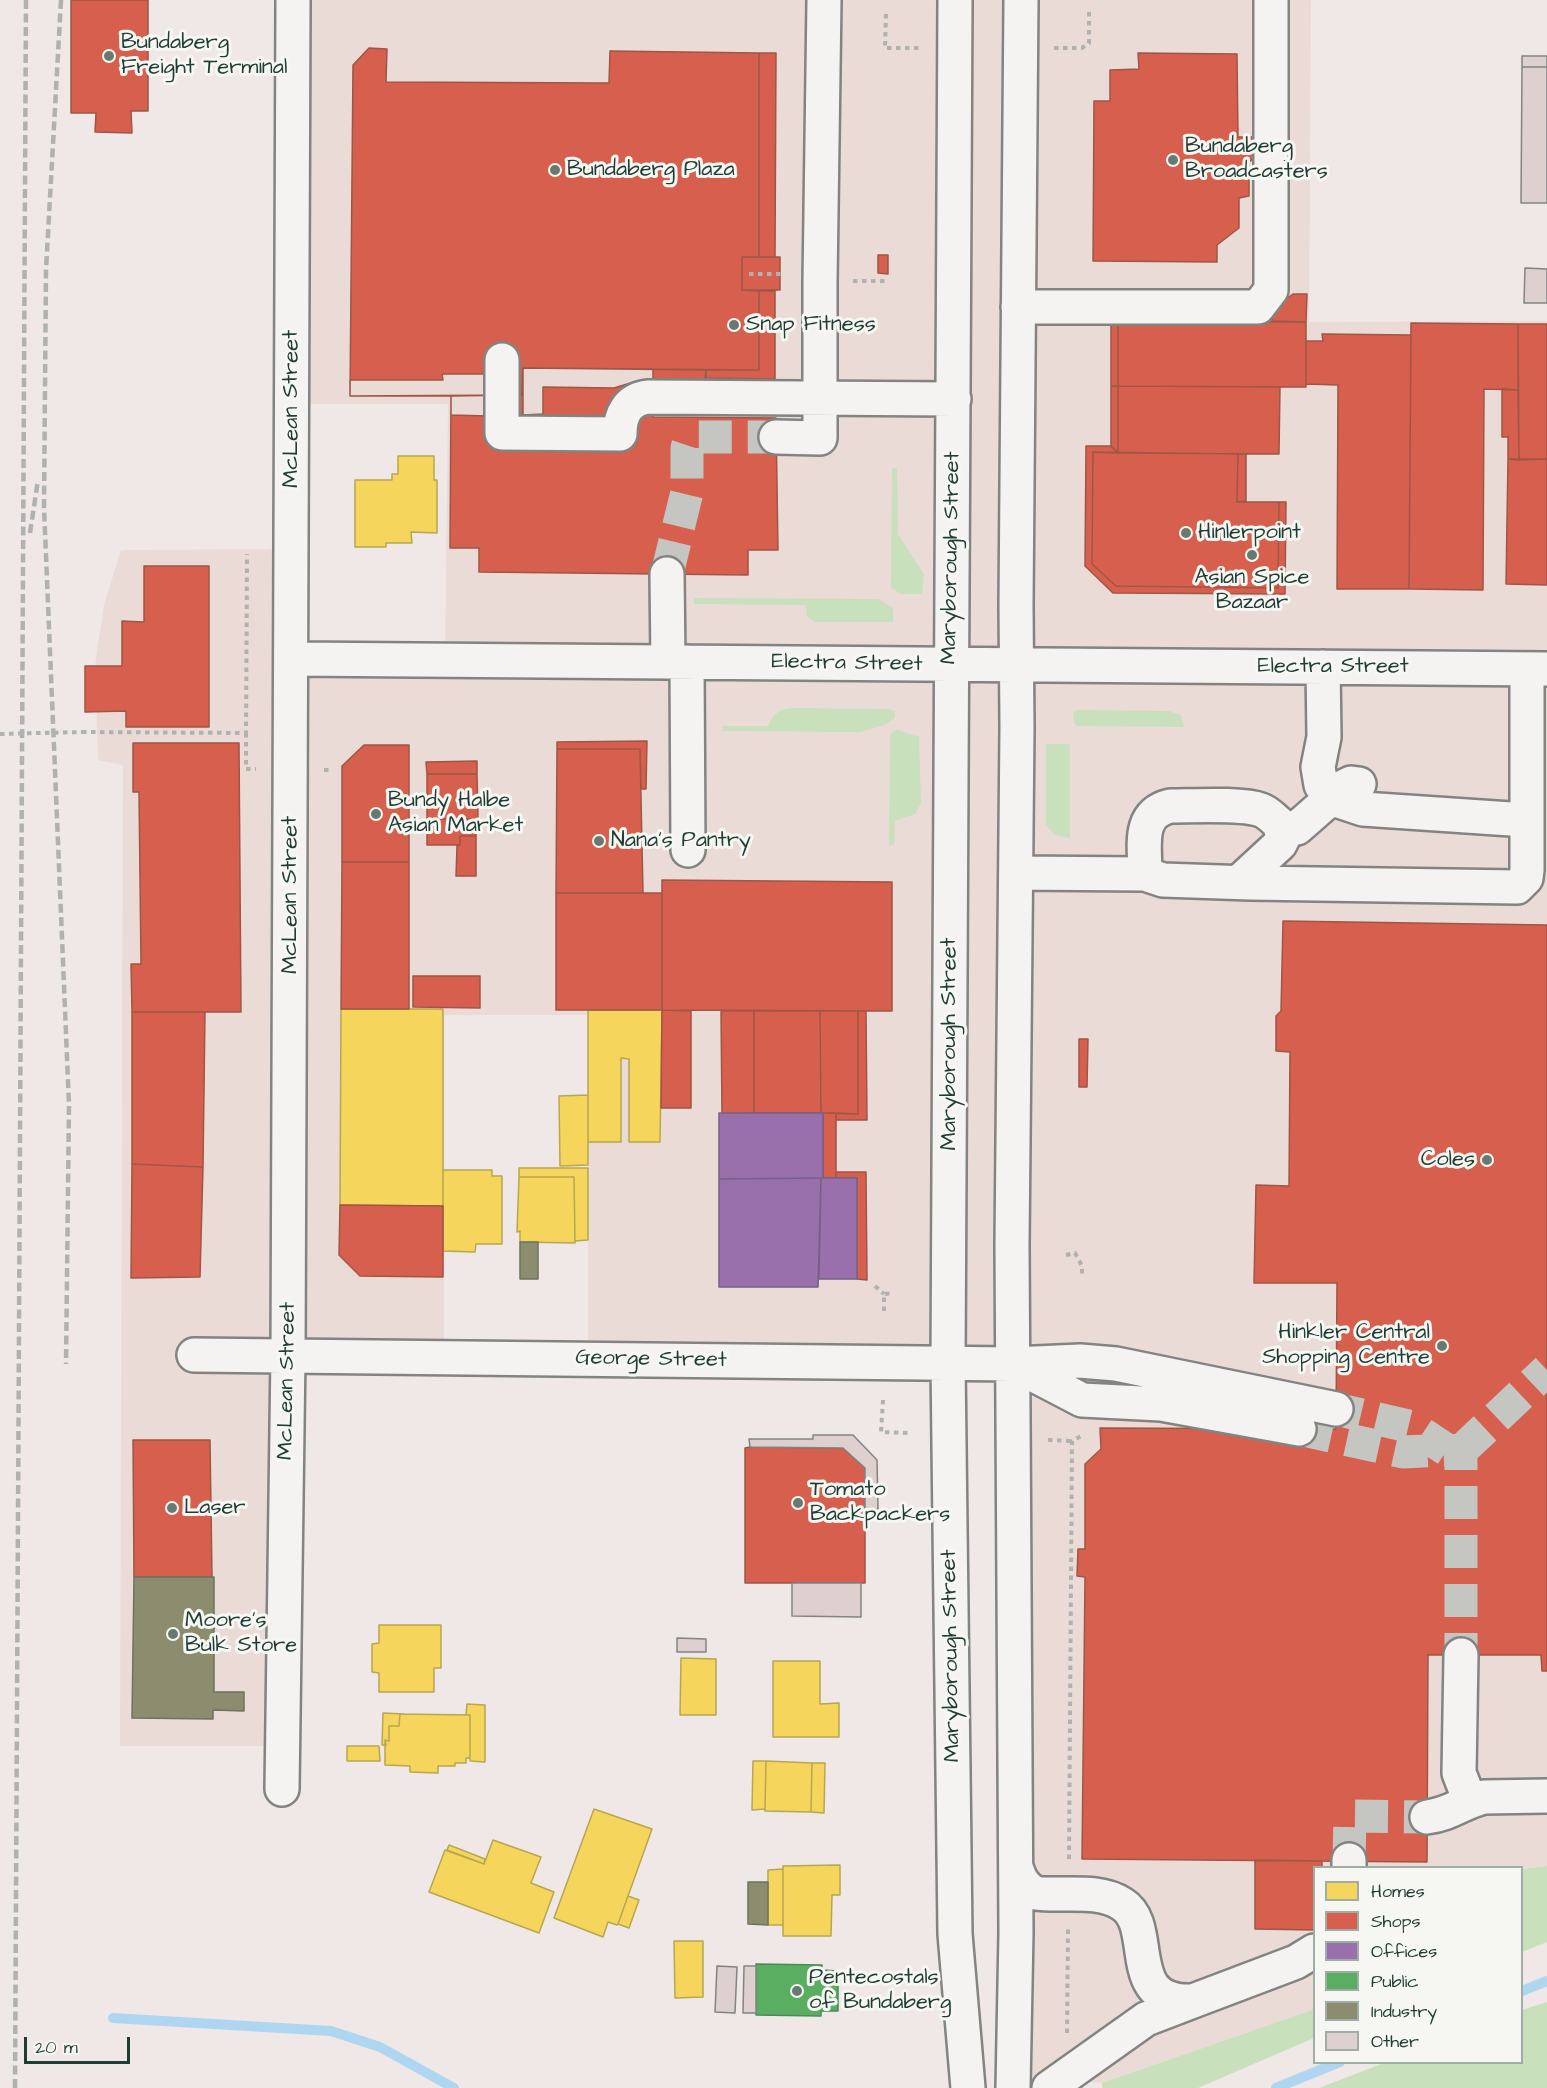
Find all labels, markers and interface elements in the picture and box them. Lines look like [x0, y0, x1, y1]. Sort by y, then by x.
place label: Bundaberg Freight Terminal [121, 30, 287, 82]
marker: Bundaberg Freight Terminal [102, 49, 116, 63]
place label: Bundaberg Broadcasters [1185, 134, 1328, 186]
marker: Bundaberg Broadcasters [1166, 153, 1180, 167]
place label: Bundaberg Plaza [567, 157, 735, 183]
marker: Bundaberg Plaza [548, 163, 562, 177]
place label: Snap Fitness [746, 312, 876, 338]
marker: Snap Fitness [727, 318, 741, 332]
street label: McLean Street [279, 330, 305, 488]
street label: Maryborough Street [937, 451, 967, 665]
place label: Hinlerpoint [1198, 520, 1301, 546]
marker: Hinlerpoint [1179, 526, 1193, 540]
marker: Asian Spice Bazaar [1245, 548, 1259, 562]
place label: Asian Spice Bazaar [1194, 565, 1310, 616]
street label: Electra Street [771, 649, 923, 679]
street label: Electra Street [1257, 654, 1409, 680]
place label: Bundy Halbe Asian Market [388, 788, 523, 840]
marker: Bundy Halbe Asian Market [369, 807, 383, 821]
street label: McLean Street [278, 816, 304, 974]
place label: Nana's Pantry [611, 828, 751, 854]
marker: Nana's Pantry [592, 834, 606, 848]
street label: Maryborough Street [937, 938, 963, 1150]
place label: Coles [1421, 1147, 1475, 1173]
marker: Coles [1480, 1153, 1494, 1167]
street label: McLean Street [273, 1302, 303, 1460]
place label: Hinkler Central Shopping Centre [1262, 1320, 1430, 1372]
marker: Hinkler Central Shopping Centre [1435, 1339, 1449, 1353]
street label: George Street [575, 1345, 727, 1375]
place label: Tomato Backpackers [810, 1477, 950, 1528]
place label: Laser [184, 1495, 246, 1521]
marker: Tomato Backpackers [791, 1496, 805, 1510]
marker: Laser [165, 1501, 179, 1515]
street label: Maryborough Street [937, 1549, 967, 1763]
place label: Moore's Bulk Store [185, 1608, 297, 1660]
marker: Moore's Bulk Store [166, 1627, 180, 1641]
legend [1313, 1866, 1523, 2064]
text: Homes [1371, 1879, 1425, 1904]
text: Shops [1371, 1909, 1421, 1934]
text: Offices [1371, 1939, 1437, 1964]
place label: Pentecostals of Bundaberg [809, 1965, 951, 2017]
text: Public [1371, 1969, 1419, 1994]
marker: Pentecostals of Bundaberg [790, 1984, 804, 1998]
text: Industry [1371, 1999, 1437, 2024]
scale bar [27, 2025, 134, 2063]
text: Other [1371, 2029, 1419, 2054]
text: 20 m [35, 2035, 78, 2060]

